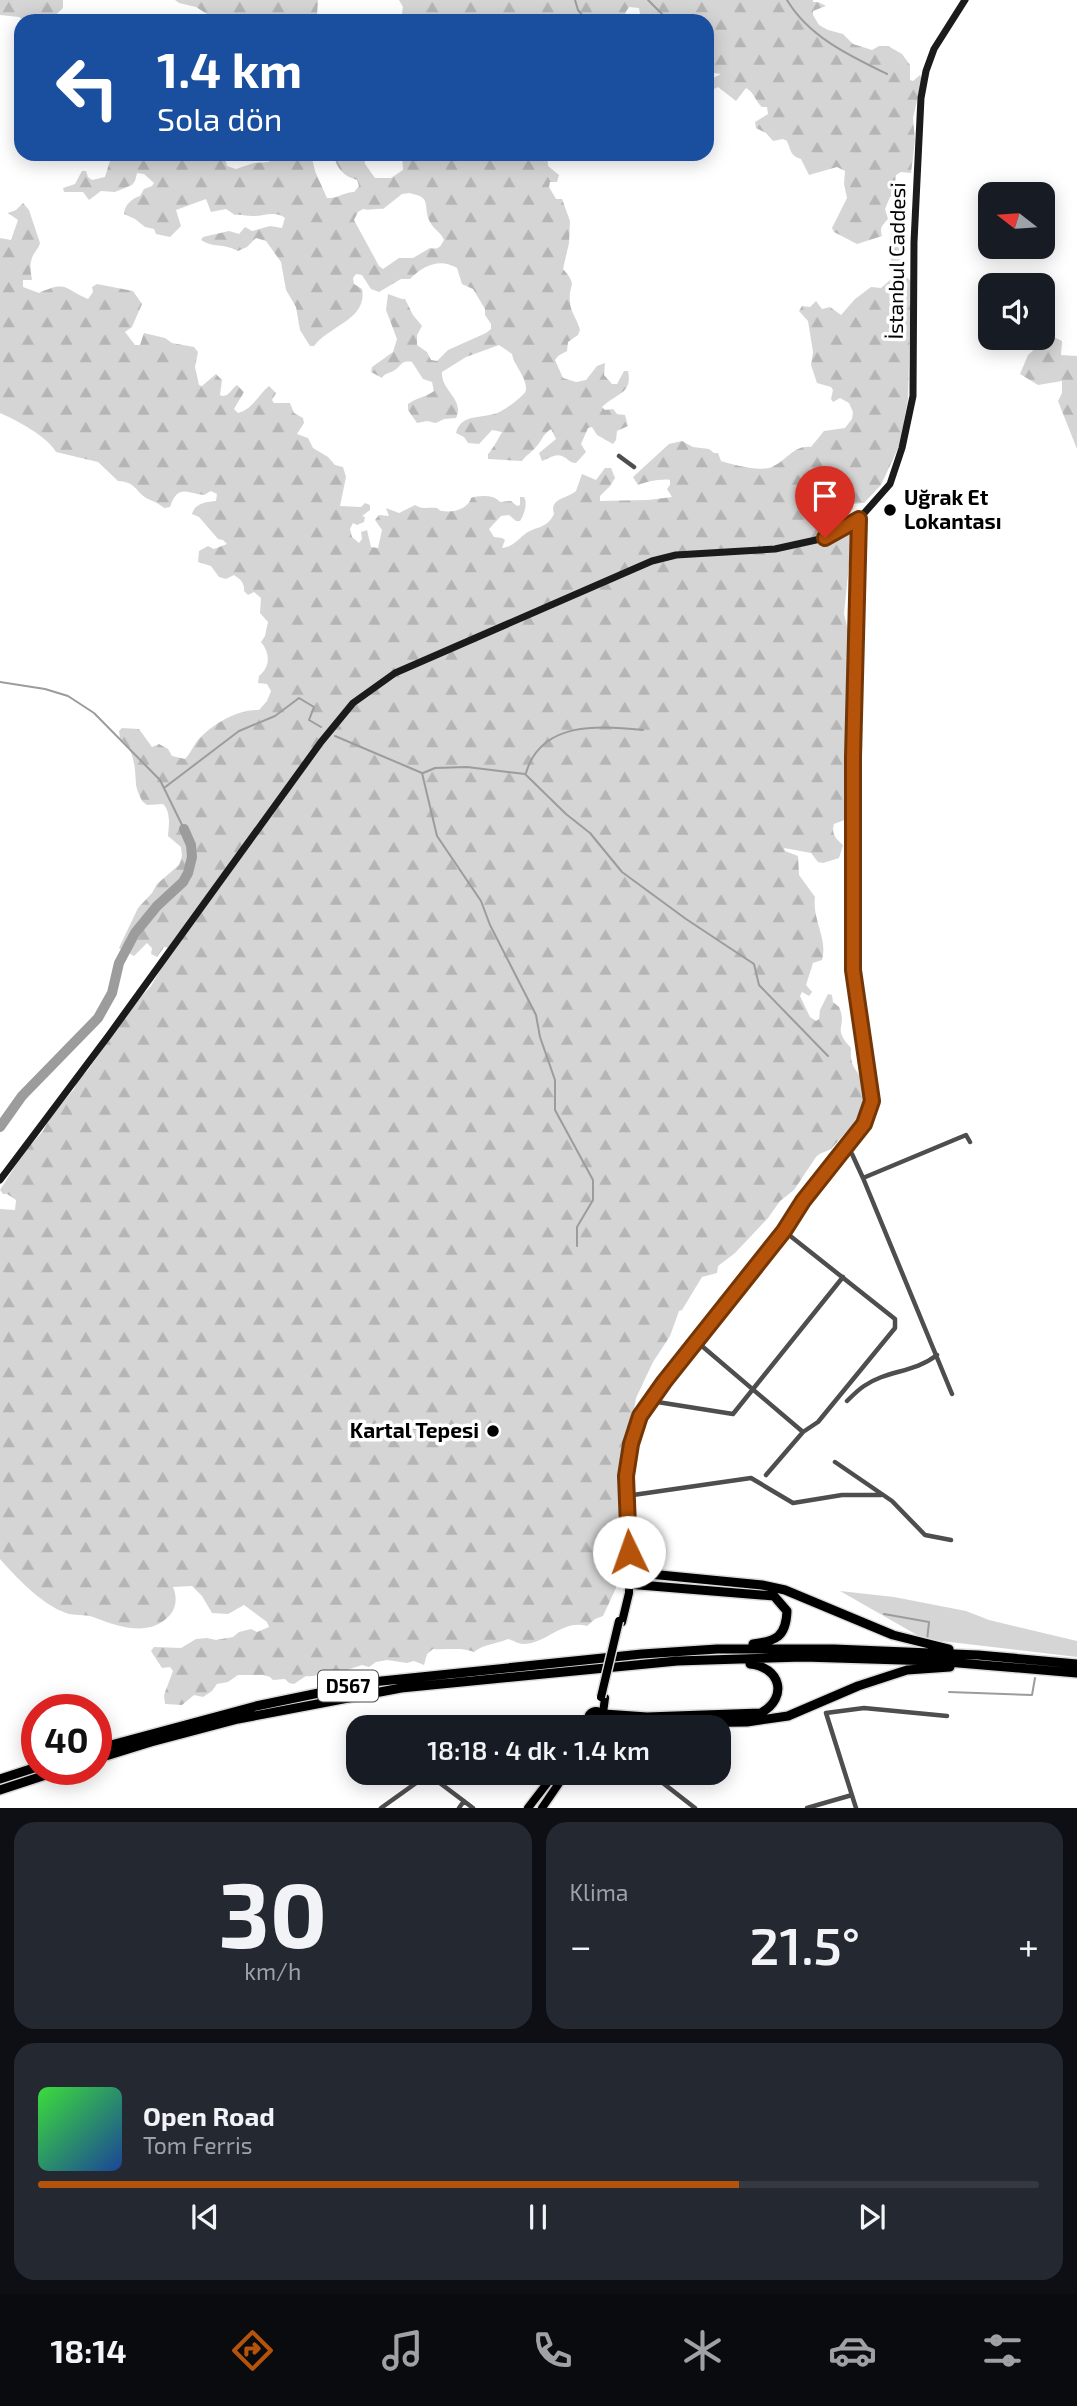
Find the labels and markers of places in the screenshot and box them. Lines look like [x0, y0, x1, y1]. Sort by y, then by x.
pin [795, 466, 855, 538]
place label: Uğrak Et Lokantası [904, 484, 1002, 533]
marker: Uğrak Et Lokantası [882, 502, 898, 518]
place label: Kartal Tepesi [350, 1417, 479, 1442]
marker: Kartal Tepesi [485, 1423, 501, 1439]

